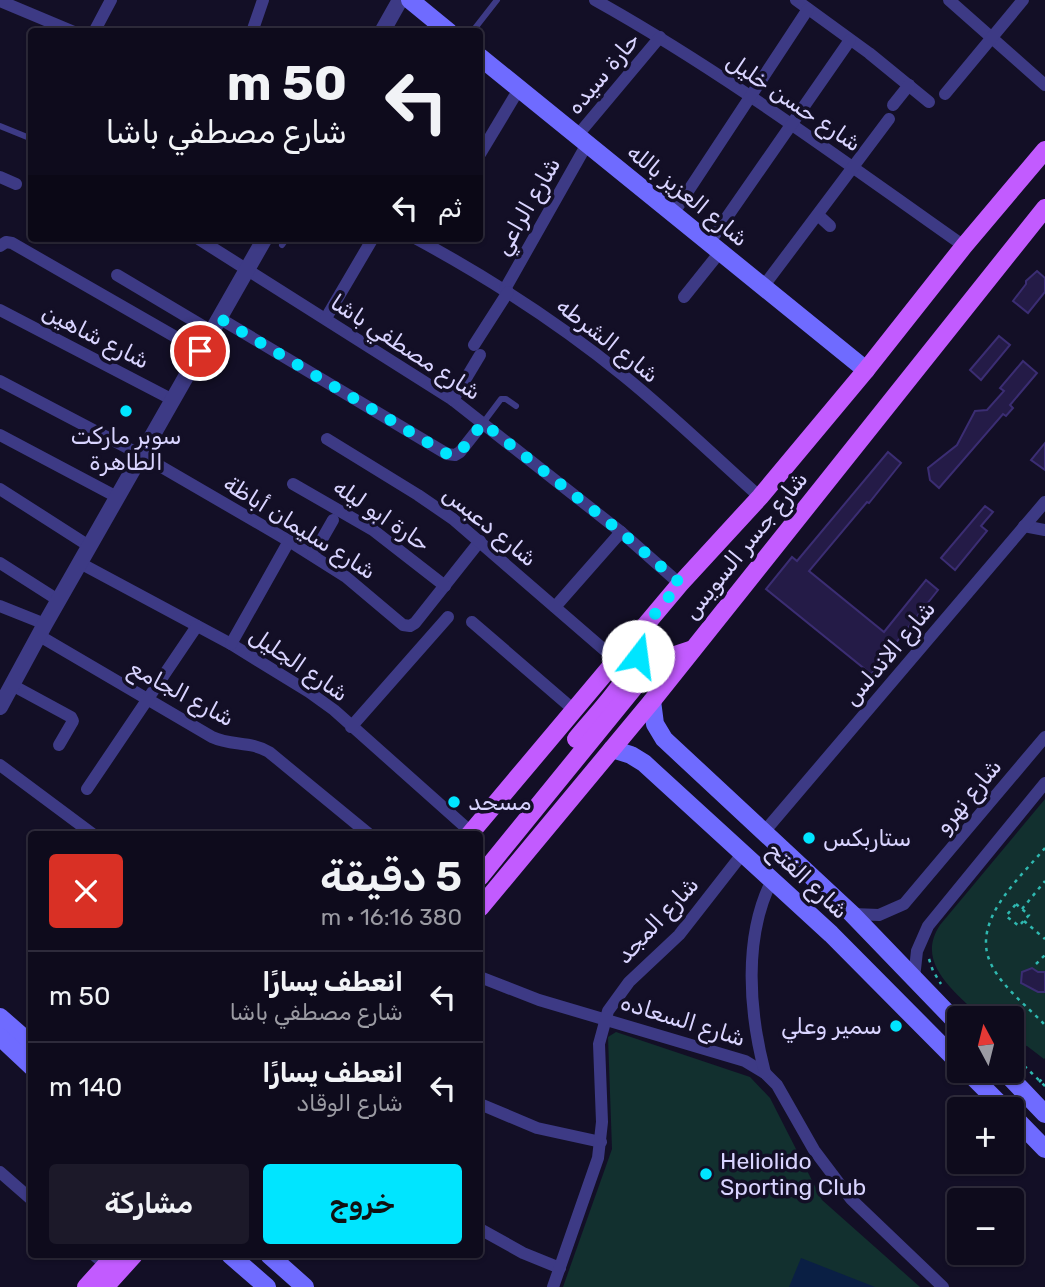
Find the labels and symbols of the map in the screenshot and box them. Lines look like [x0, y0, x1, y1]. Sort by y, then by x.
street label: حارة سيده [560, 26, 646, 120]
street label: شارع حسن خليل [720, 47, 867, 159]
street label: شارع العزيز بالله [621, 138, 754, 254]
street label: شارع الراعي [488, 152, 569, 262]
street label: شارع مصطفي باشا [324, 288, 486, 409]
street label: شارع الشرطه [550, 291, 665, 390]
street label: شارع شاهين [37, 297, 154, 377]
pin [170, 321, 230, 381]
marker: سوبر ماركت الطاهرة [118, 403, 134, 419]
place label: سوبر ماركت الطاهرة [70, 422, 182, 476]
street label: شارع جسر السويس [677, 465, 815, 626]
street label: شارع سليمان أباظة [218, 469, 381, 587]
street label: حارة ابو ليله [328, 472, 436, 558]
street label: شارع دعبس [436, 479, 543, 574]
street label: شارع الاندلس [837, 595, 943, 712]
position arrow [601, 619, 675, 693]
street label: شارع الجليل [243, 621, 354, 709]
street label: شارع الجامع [123, 654, 239, 735]
street label: شارع نهرو [929, 753, 1009, 840]
place label: مسحد [468, 788, 531, 816]
marker: مسحد [446, 794, 462, 810]
place label: ستاربكس [823, 824, 911, 852]
marker: ستاربكس [801, 830, 817, 846]
street label: شارع الفتح [760, 835, 854, 927]
street label: شارع المجد [610, 871, 706, 971]
street label: شارع السعاده [617, 988, 749, 1054]
north arrow [947, 1006, 1024, 1083]
place label: سمير وعلي [781, 1012, 882, 1043]
marker: سمير وعلي [888, 1018, 904, 1034]
place label: Heliolido Sporting Club [720, 1147, 866, 1201]
marker: Heliolido Sporting Club [698, 1166, 714, 1182]

